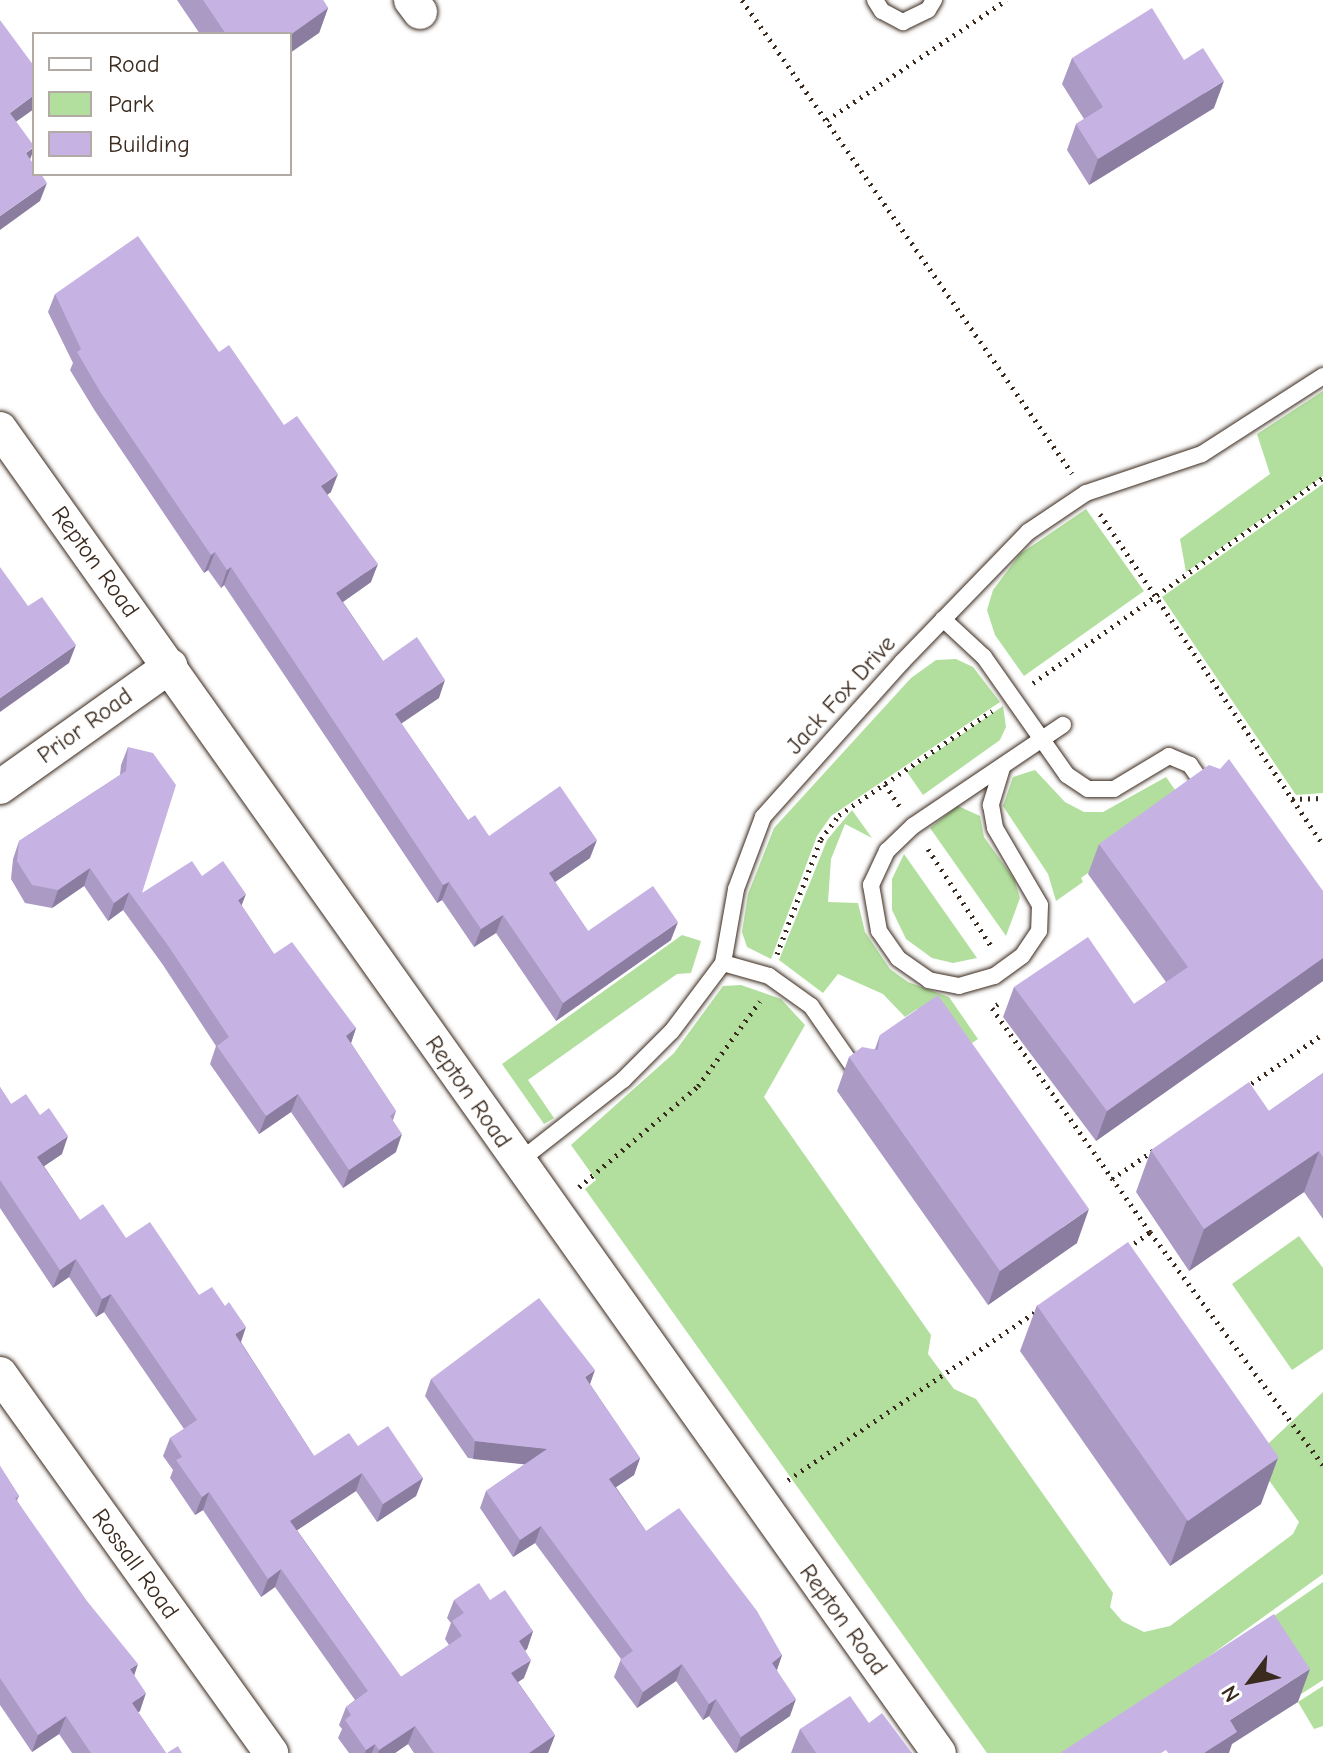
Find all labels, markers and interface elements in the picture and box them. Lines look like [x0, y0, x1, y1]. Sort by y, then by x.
legend [32, 32, 292, 176]
text: Road [108, 50, 160, 78]
text: Park [108, 90, 154, 118]
text: Building [108, 130, 190, 158]
street label: Repton Road [45, 501, 145, 623]
street label: Jack Fox Drive [780, 630, 902, 760]
street label: Prior Road [32, 682, 138, 770]
street label: Repton Road [419, 1030, 517, 1154]
street label: Rossall Road [85, 1503, 185, 1625]
street label: Repton Road [793, 1559, 893, 1681]
north arrow [1211, 1641, 1291, 1721]
text: N [1216, 1681, 1245, 1707]

